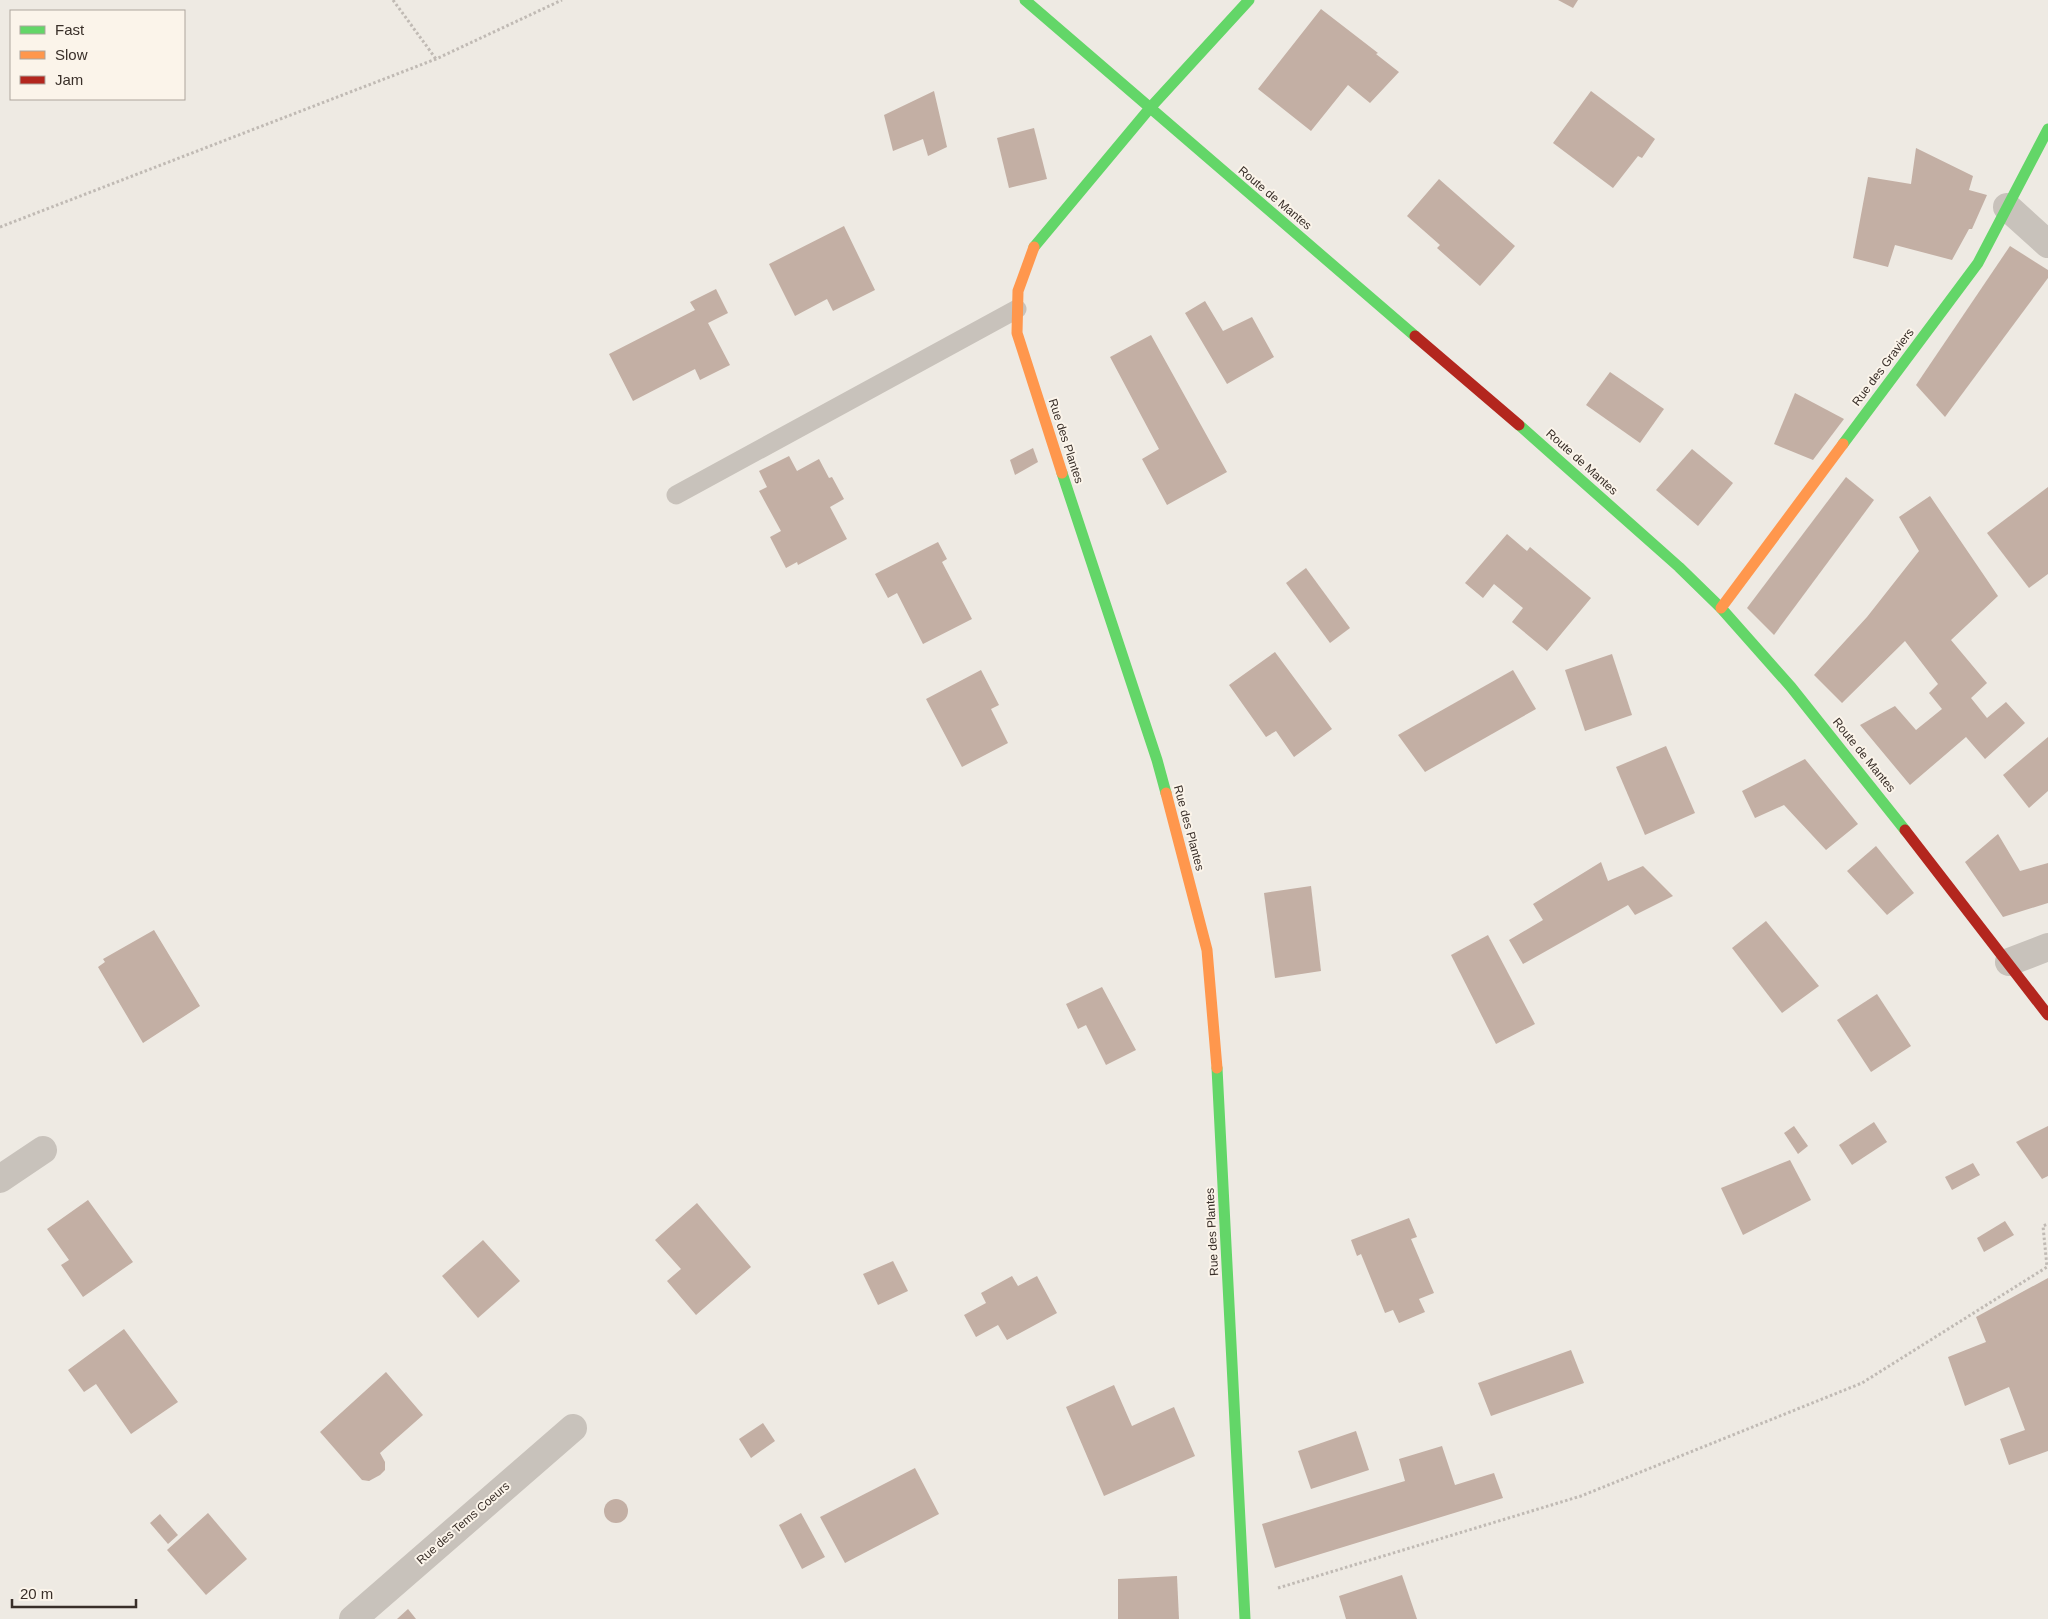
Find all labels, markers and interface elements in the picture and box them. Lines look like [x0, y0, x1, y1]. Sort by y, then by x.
legend [10, 10, 185, 100]
text: Fast [55, 21, 85, 38]
text: Slow [55, 46, 88, 63]
text: Jam [55, 71, 83, 88]
street label: Route de Mantes [1235, 163, 1315, 233]
street label: Rue des Graviers [1849, 326, 1917, 408]
street label: Rue des Plantes [1046, 397, 1086, 485]
street label: Route de Mantes [1543, 426, 1621, 498]
street label: Route de Mantes [1830, 715, 1898, 795]
street label: Rue des Plantes [1171, 784, 1207, 872]
street label: Rue des Plantes [1203, 1188, 1221, 1276]
street label: Rue des Tems Coeurs [414, 1479, 512, 1567]
scale bar [12, 1576, 136, 1608]
text: 20 m [20, 1585, 53, 1602]

